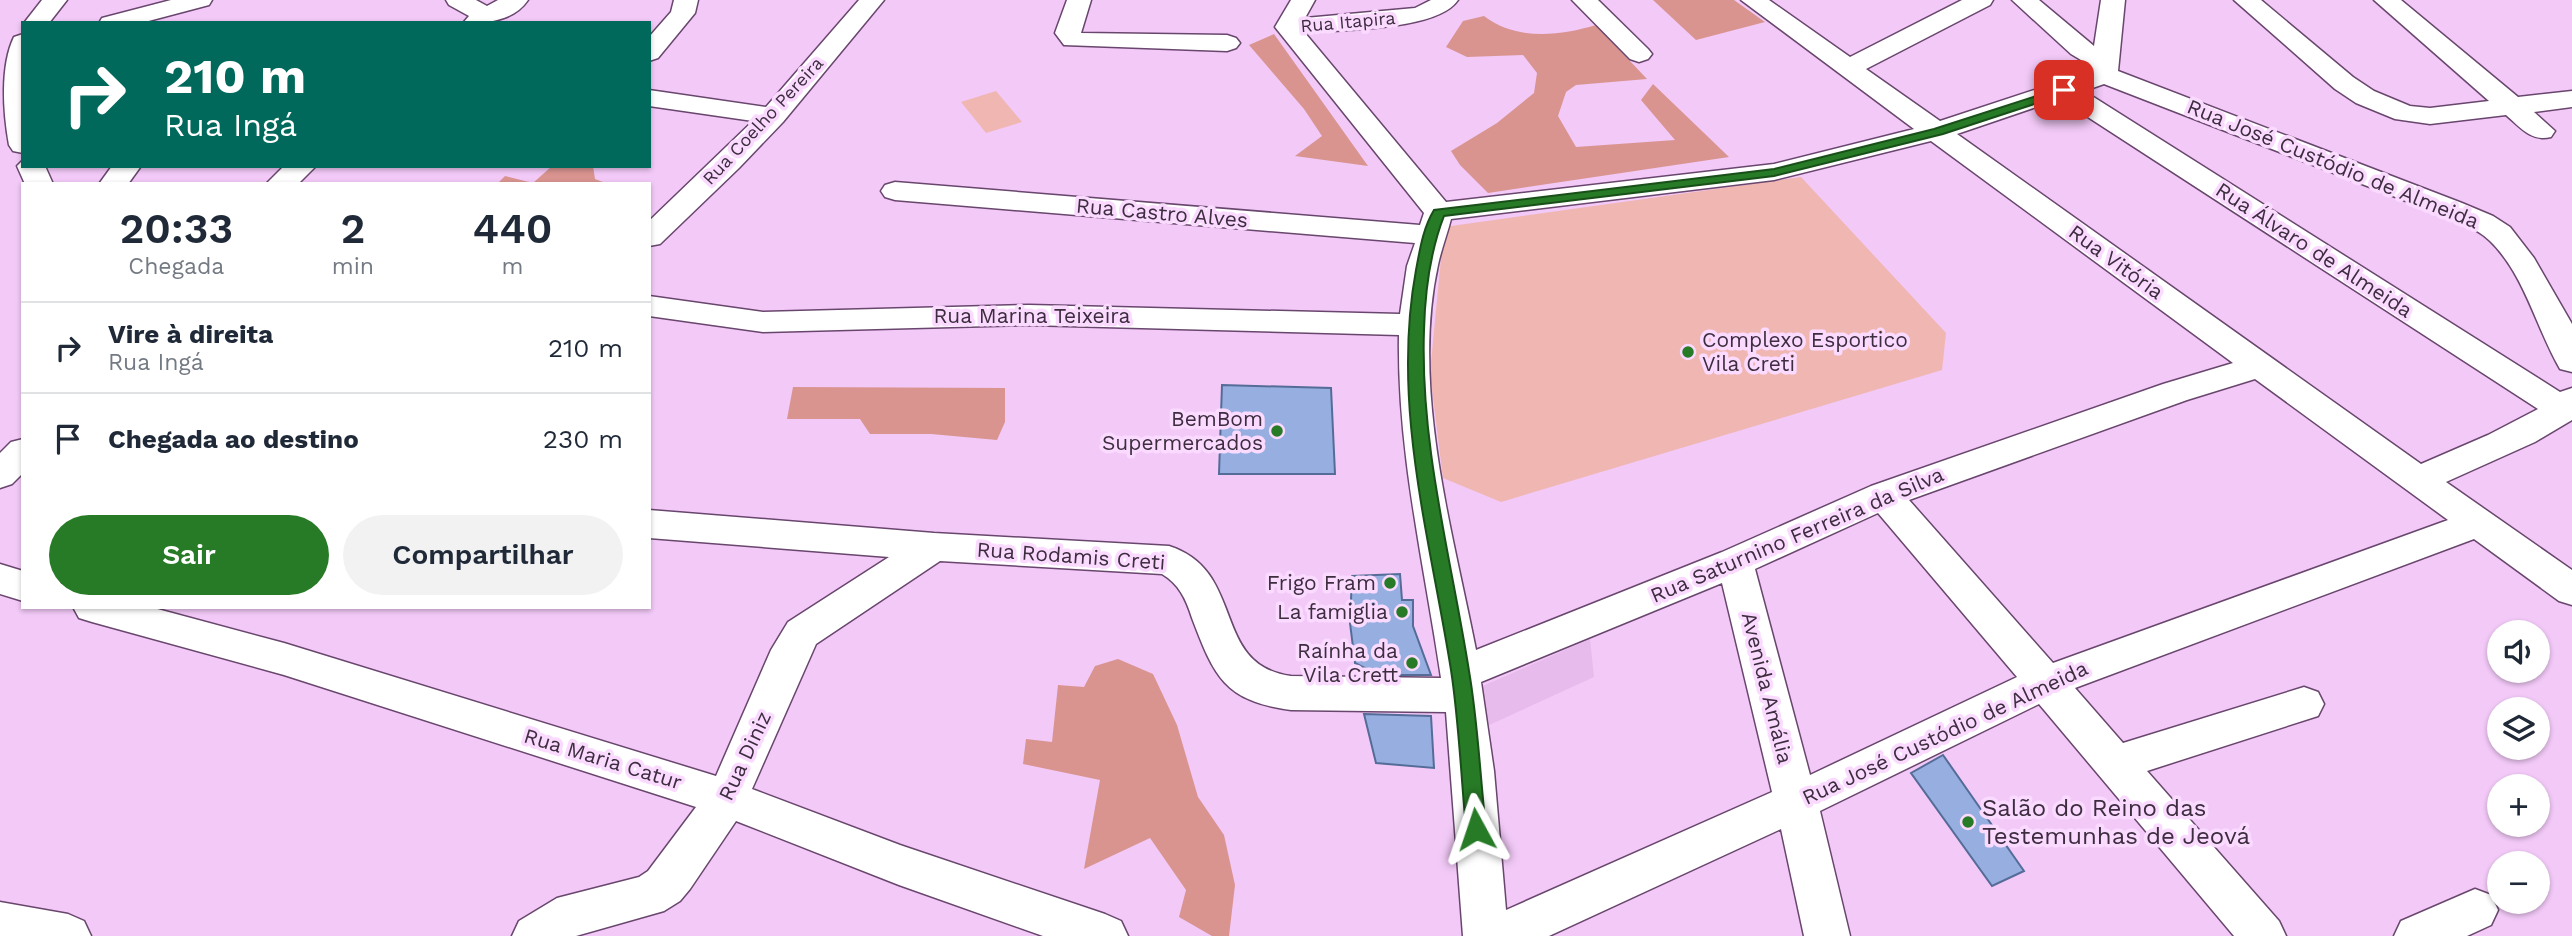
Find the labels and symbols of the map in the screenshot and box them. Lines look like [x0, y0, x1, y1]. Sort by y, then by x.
street label: Rua Itapira [1300, 7, 1396, 36]
street label: Rua Coelho Pereira [698, 53, 827, 189]
pin [2034, 60, 2094, 120]
street label: Rua José Custódio de Almeida [2184, 93, 2483, 234]
street label: Rua Álvaro de Almeida [2211, 177, 2417, 323]
street label: Rua Castro Alves [1075, 193, 1249, 232]
street label: Rua Vitória [2064, 219, 2169, 304]
street label: Rua Marina Teixeira [934, 303, 1131, 328]
place label: Complexo Esportico Vila Creti [1702, 327, 1908, 376]
marker: Complexo Esportico Vila Creti [1680, 344, 1696, 360]
place label: BemBom Supermercados [1102, 406, 1263, 455]
marker: BemBom Supermercados [1269, 423, 1285, 439]
street label: Rua Saturnino Ferreira da Silva [1646, 461, 1947, 608]
street label: Rua Rodamis Creti [976, 536, 1166, 575]
place label: Frigo Fram [1267, 570, 1376, 595]
marker: Frigo Fram [1382, 575, 1398, 591]
place label: La famiglia [1277, 599, 1388, 624]
marker: La famiglia [1394, 604, 1410, 620]
street label: Avenida Amália [1737, 609, 1798, 766]
place label: Raínha da Vila Crett [1297, 638, 1398, 687]
marker: Raínha da Vila Crett [1404, 655, 1420, 671]
street label: Rua José Custódio de Almeida [1798, 655, 2092, 810]
street label: Rua Diniz [713, 707, 776, 804]
street label: Rua Maria Catur [521, 723, 686, 795]
position arrow [1439, 792, 1513, 866]
place label: Salão do Reino das Testemunhas de Jeová [1982, 794, 2250, 850]
marker: Salão do Reino das Testemunhas de Jeová [1960, 814, 1976, 830]

